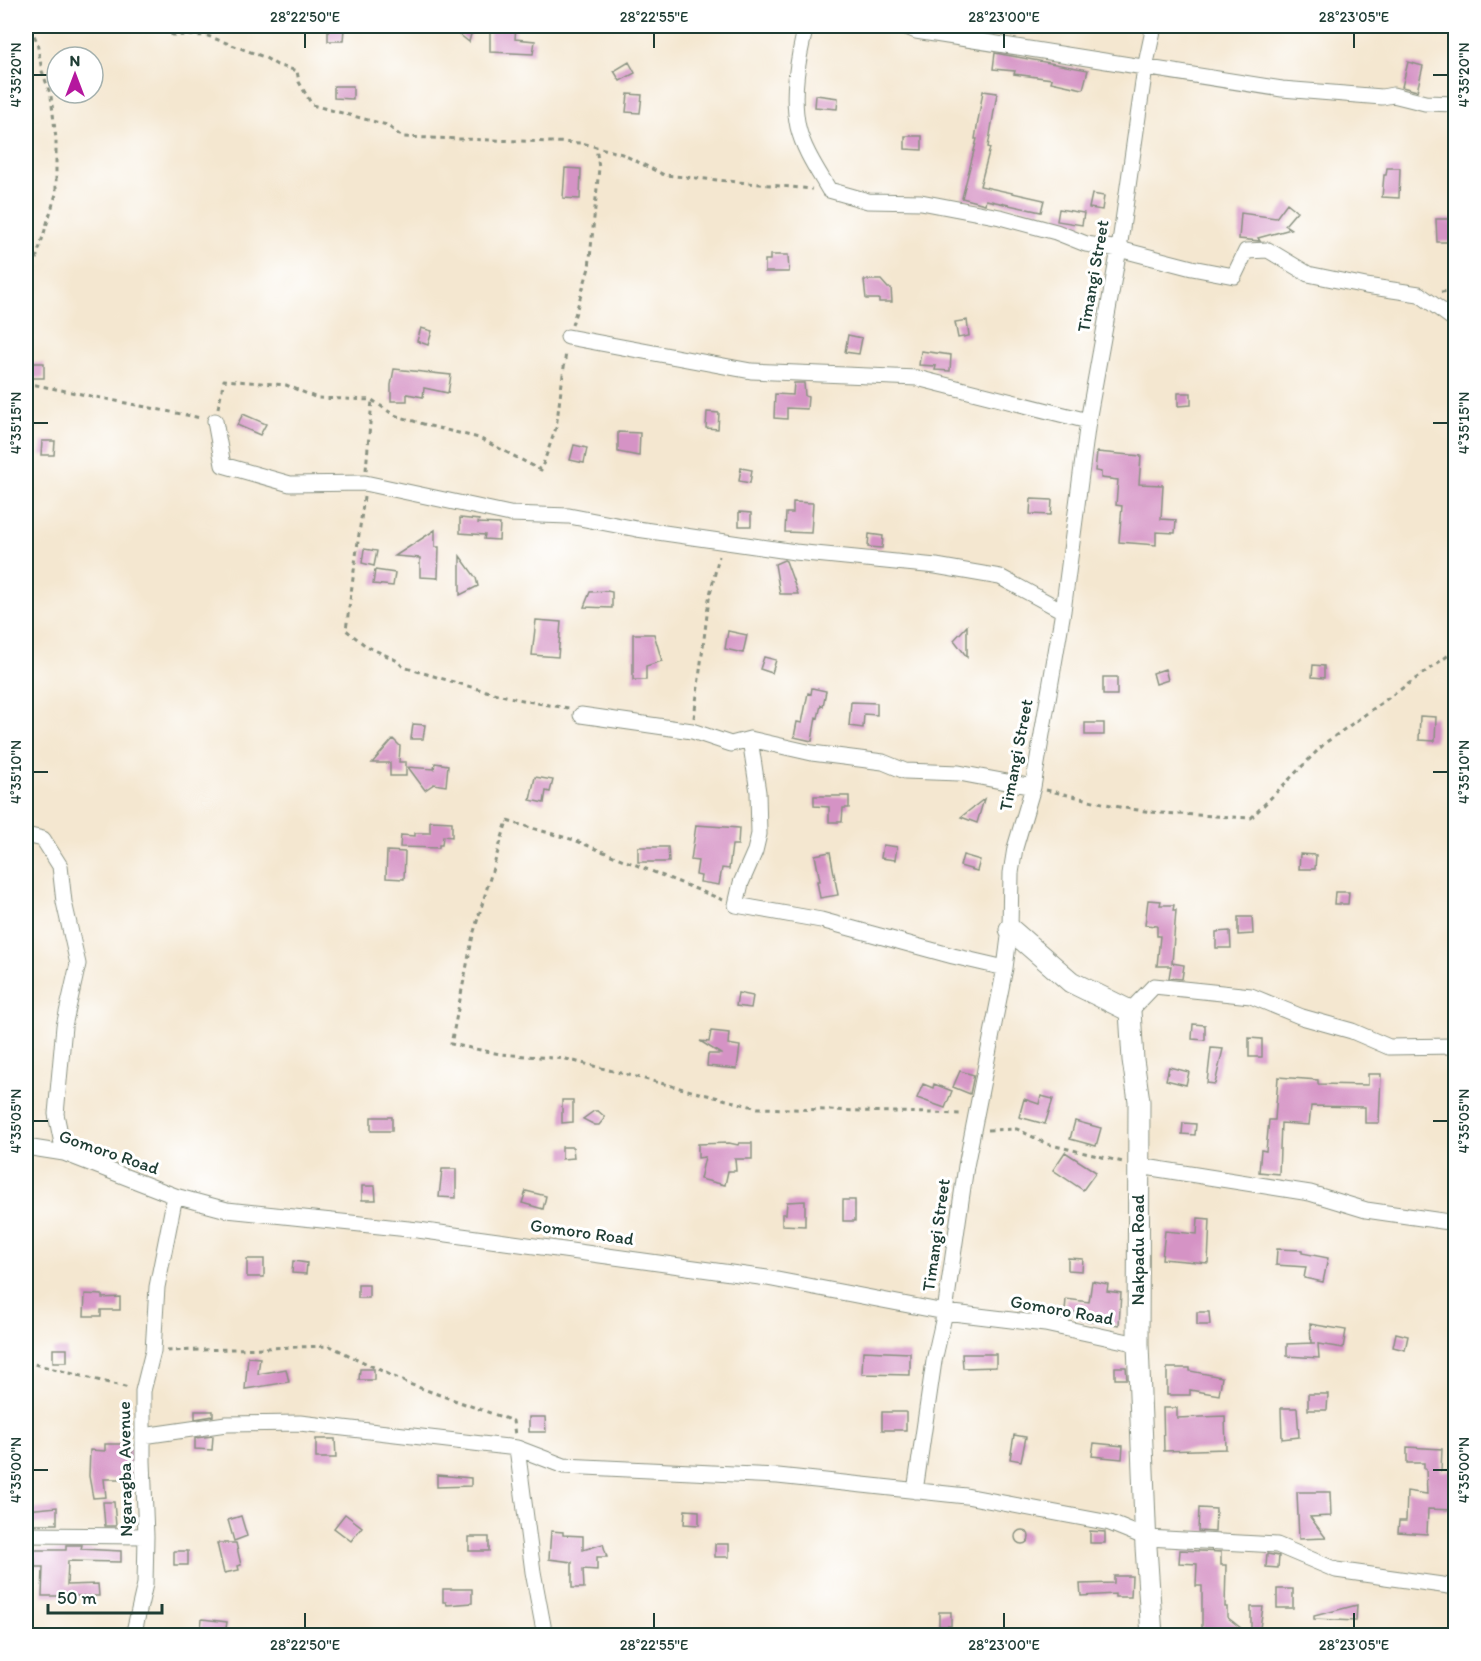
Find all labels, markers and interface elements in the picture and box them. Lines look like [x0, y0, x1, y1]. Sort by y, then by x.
text: 28°22'50"E [270, 8, 340, 26]
text: 28°22'55"E [620, 8, 688, 26]
text: 28°23'00"E [968, 8, 1040, 26]
text: 28°23'05"E [1319, 8, 1389, 26]
text: 4°35'20"N [7, 42, 25, 108]
text: 4°35'20"N [1455, 42, 1473, 108]
north arrow [45, 45, 105, 105]
text: N [70, 51, 80, 70]
street label: Timangi Street [1072, 218, 1114, 334]
text: 4°35'15"N [7, 392, 25, 454]
text: 4°35'15"N [1455, 392, 1473, 454]
street label: Timangi Street [994, 697, 1038, 813]
text: 4°35'10"N [7, 740, 25, 804]
text: 4°35'10"N [1455, 740, 1473, 804]
text: 4°35'05"N [7, 1089, 25, 1154]
text: 4°35'05"N [1455, 1089, 1473, 1154]
street label: Gomoro Road [56, 1125, 162, 1179]
street label: Timangi Street [917, 1177, 955, 1293]
street label: Nakpadu Road [1127, 1194, 1149, 1306]
street label: Gomoro Road [529, 1214, 635, 1250]
street label: Gomoro Road [1009, 1290, 1116, 1330]
street label: Ngaragba Avenue [113, 1401, 137, 1537]
text: 4°35'00"N [7, 1437, 25, 1503]
text: 4°35'00"N [1455, 1437, 1473, 1503]
scale bar [48, 1577, 162, 1615]
text: 50 m [57, 1587, 97, 1609]
text: 28°22'50"E [270, 1636, 340, 1654]
text: 28°22'55"E [620, 1636, 688, 1654]
text: 28°23'00"E [968, 1636, 1040, 1654]
text: 28°23'05"E [1319, 1636, 1389, 1654]

